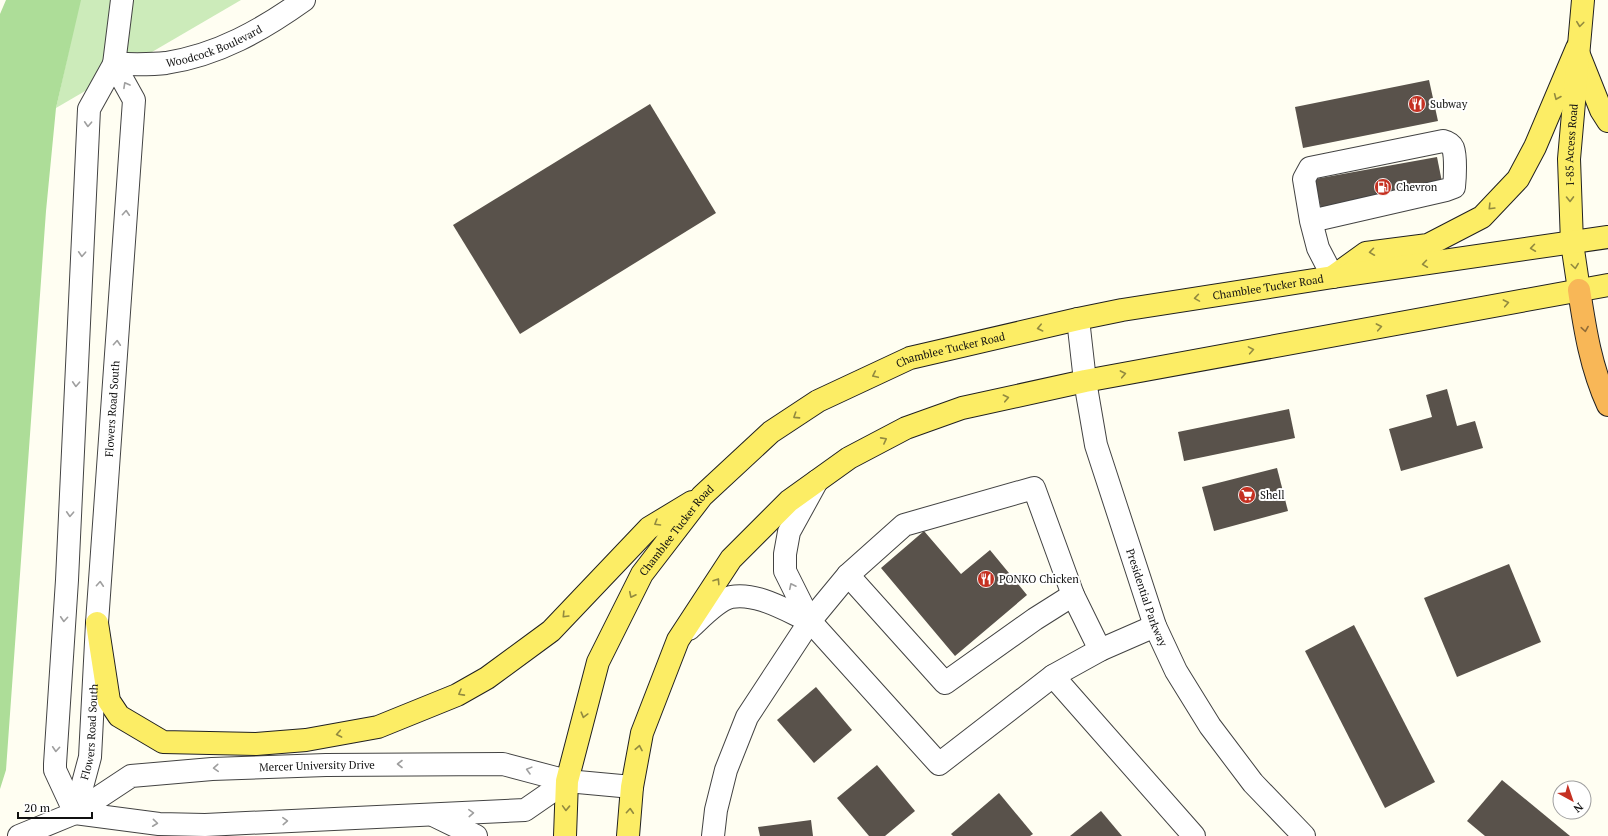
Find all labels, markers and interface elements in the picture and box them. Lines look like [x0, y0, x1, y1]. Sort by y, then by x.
one-way arrow [1576, 21, 1585, 27]
street label: Woodcock Boulevard [165, 22, 264, 70]
one-way arrow [124, 82, 131, 89]
one-way arrow [1553, 93, 1561, 100]
restaurant icon: Subway [1407, 94, 1427, 114]
place label: Subway [1430, 97, 1468, 111]
street label: I-85 Access Road [1562, 103, 1581, 186]
one-way arrow [84, 121, 92, 127]
fuel station icon: Chevron [1373, 177, 1393, 197]
place label: Chevron [1396, 180, 1438, 194]
one-way arrow [1566, 196, 1574, 202]
one-way arrow [1488, 202, 1496, 210]
one-way arrow [122, 210, 131, 216]
one-way arrow [1530, 243, 1536, 252]
one-way arrow [1369, 247, 1376, 256]
one-way arrow [78, 251, 86, 257]
one-way arrow [1422, 259, 1428, 268]
one-way arrow [1570, 263, 1579, 269]
street label: Chamblee Tucker Road [1212, 272, 1325, 303]
one-way arrow [1194, 293, 1201, 302]
one-way arrow [1503, 299, 1510, 308]
one-way arrow [1037, 323, 1043, 331]
one-way arrow [1375, 323, 1382, 332]
one-way arrow [1580, 326, 1588, 332]
street label: Chamblee Tucker Road [894, 329, 1006, 371]
one-way arrow [113, 340, 122, 346]
one-way arrow [1248, 347, 1254, 355]
street label: Flowers Road South [102, 360, 123, 457]
one-way arrow [872, 370, 879, 378]
one-way arrow [1120, 370, 1126, 379]
one-way arrow [72, 381, 80, 387]
one-way arrow [1003, 395, 1009, 403]
one-way arrow [793, 411, 800, 418]
one-way arrow [880, 437, 887, 444]
street label: Chamblee Tucker Road [636, 482, 717, 579]
supermarket icon: Shell [1237, 485, 1257, 505]
place label: Shell [1260, 488, 1285, 502]
one-way arrow [66, 511, 74, 517]
one-way arrow [654, 519, 661, 526]
street label: Presidential Parkway [1123, 547, 1171, 649]
restaurant icon: PONKO Chicken [976, 569, 996, 589]
place label: PONKO Chicken [999, 572, 1079, 586]
one-way arrow [712, 578, 720, 585]
one-way arrow [96, 581, 105, 587]
one-way arrow [789, 583, 797, 590]
one-way arrow [629, 591, 637, 598]
one-way arrow [562, 610, 570, 618]
one-way arrow [60, 616, 69, 622]
street label: Flowers Road South [77, 683, 101, 781]
one-way arrow [458, 688, 466, 695]
one-way arrow [581, 712, 589, 719]
one-way arrow [336, 729, 342, 738]
one-way arrow [634, 745, 643, 751]
one-way arrow [52, 746, 61, 752]
street label: Mercer University Drive [259, 758, 375, 774]
one-way arrow [397, 760, 403, 768]
one-way arrow [213, 764, 219, 773]
one-way arrow [526, 767, 533, 775]
north arrow [1552, 780, 1592, 820]
scale bar [18, 794, 92, 820]
text: 20 m [24, 800, 51, 815]
text: N [1570, 800, 1586, 816]
one-way arrow [562, 805, 570, 811]
one-way arrow [468, 808, 474, 817]
one-way arrow [626, 808, 635, 814]
one-way arrow [282, 817, 288, 826]
one-way arrow [152, 819, 159, 828]

